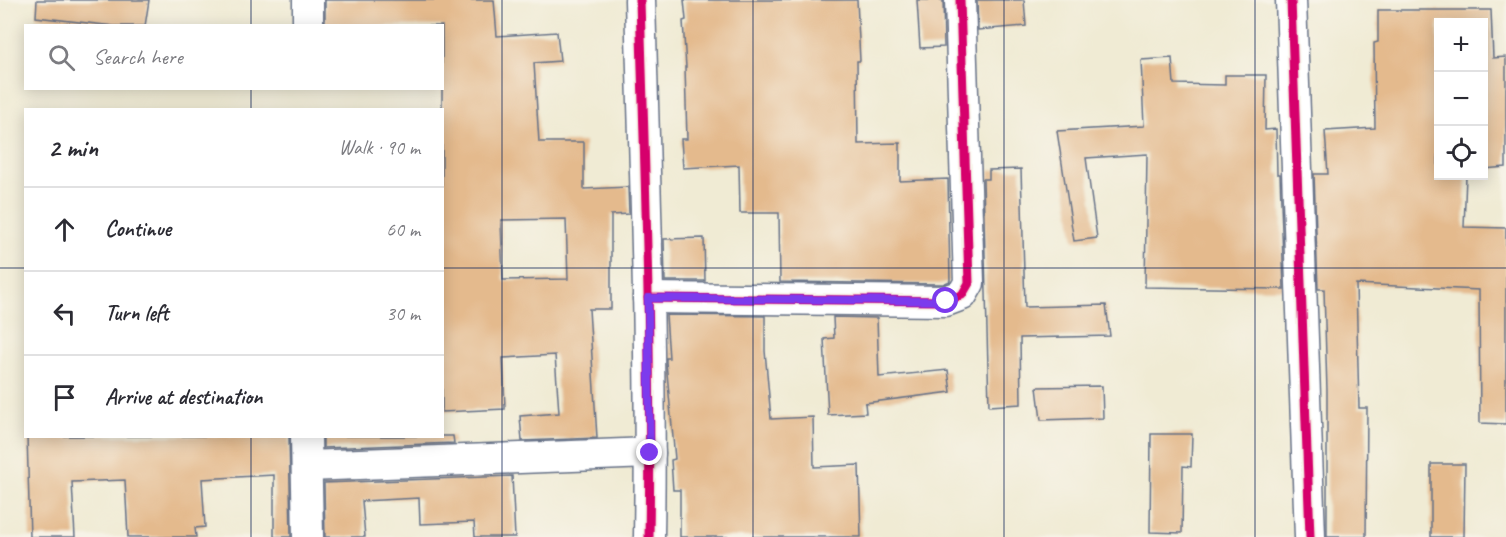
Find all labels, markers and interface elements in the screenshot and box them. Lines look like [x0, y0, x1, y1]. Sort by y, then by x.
map controls [1434, 18, 1488, 180]
button: + [1434, 18, 1488, 72]
search box [24, 24, 444, 90]
icon: search [45, 41, 78, 74]
text: Search here [93, 43, 183, 71]
button: − [1434, 72, 1488, 126]
button: locate [1434, 126, 1488, 180]
text: 2 min [48, 131, 98, 164]
text: Walk · 90 m [339, 135, 420, 160]
icon: ahead [48, 213, 81, 246]
text: Continue [105, 215, 171, 243]
text: 60 m [386, 217, 420, 242]
route start [932, 287, 958, 313]
icon: left [48, 297, 81, 330]
text: Turn left [105, 299, 169, 327]
text: 30 m [386, 301, 420, 326]
icon: arrive [48, 381, 81, 414]
text: Arrive at destination [105, 383, 262, 411]
route end [636, 439, 662, 465]

